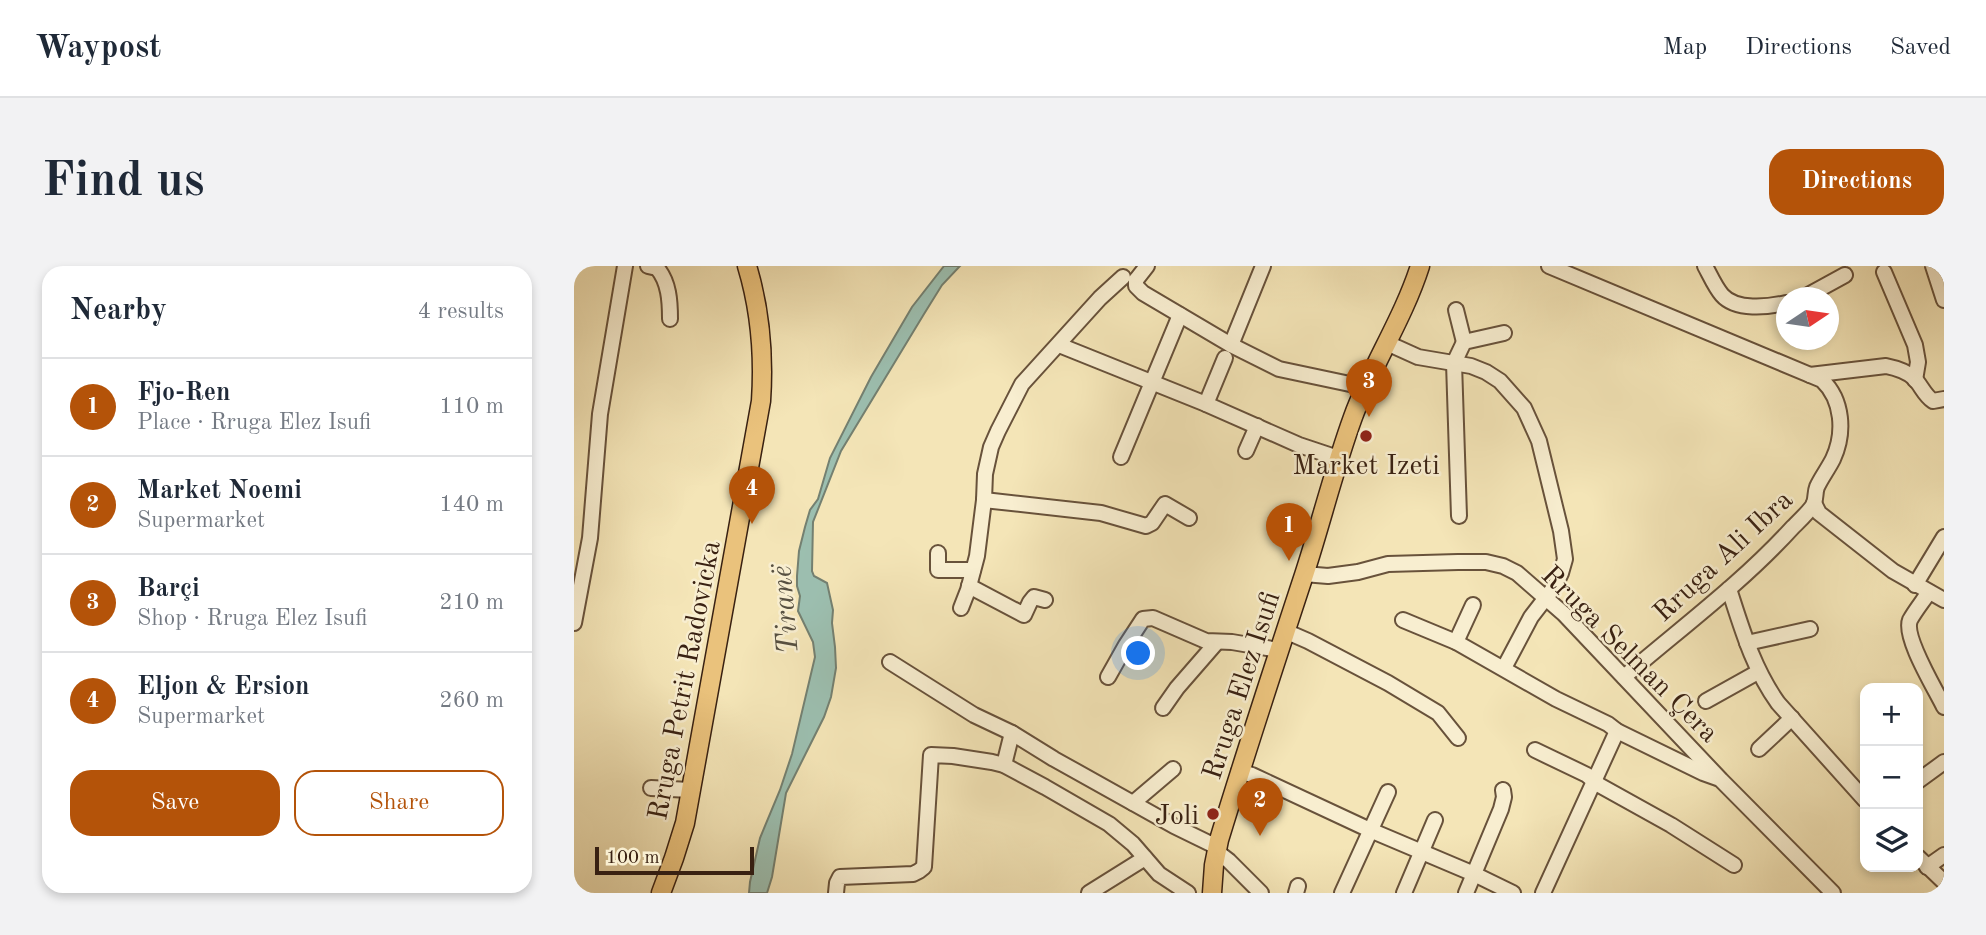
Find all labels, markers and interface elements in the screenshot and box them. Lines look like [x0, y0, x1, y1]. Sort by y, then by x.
text: Waypost [35, 32, 161, 65]
text: Map [1663, 36, 1707, 60]
text: Directions [1745, 36, 1852, 60]
text: Saved [1890, 36, 1951, 60]
button: Directions [1769, 149, 1944, 215]
text: Find us [42, 158, 205, 207]
north arrow [1776, 287, 1839, 350]
text: Nearby [70, 296, 167, 326]
text: 4 results [418, 300, 504, 323]
pin: 3 [1346, 359, 1392, 417]
text: Fjo-Ren [137, 380, 231, 406]
text: 1 [86, 395, 100, 418]
text: 110 m [439, 395, 504, 418]
text: Place · Rruga Elez Isufi [137, 411, 371, 434]
marker: Market Izeti [1358, 428, 1374, 444]
place label: Market Izeti [1292, 453, 1440, 481]
pin: 4 [729, 466, 775, 524]
text: Market Noemi [137, 478, 302, 504]
street label: Rruga Ali Ibra [1649, 486, 1799, 628]
text: 2 [86, 493, 100, 516]
text: 140 m [439, 493, 504, 516]
pin: 1 [1266, 503, 1312, 561]
text: Supermarket [137, 509, 265, 532]
street label: Rruga Petrit Radovicka [645, 538, 727, 823]
water label: Tiranë [767, 561, 805, 656]
street label: Rruga Selman Çera [1535, 561, 1723, 749]
text: Barçi [137, 576, 200, 602]
street label: Rruga Elez Isufi [1199, 588, 1286, 784]
text: 3 [86, 591, 100, 614]
text: 210 m [439, 591, 504, 614]
text: Shop · Rruga Elez Isufi [137, 607, 368, 630]
your location [1121, 636, 1155, 670]
text: Eljon & Ersion [137, 674, 309, 700]
map controls [1860, 683, 1923, 872]
button: + [1860, 683, 1923, 746]
text: 4 [86, 689, 100, 712]
text: 260 m [439, 689, 504, 712]
text: Supermarket [137, 705, 265, 728]
button: − [1860, 746, 1923, 809]
button: Save [70, 770, 280, 836]
button: Share [294, 770, 504, 836]
pin: 2 [1237, 778, 1283, 836]
place label: Joli [1155, 803, 1199, 831]
marker: Joli [1205, 806, 1221, 822]
button: layers [1860, 809, 1923, 872]
scale bar [595, 844, 754, 876]
text: 100 m [606, 849, 659, 868]

